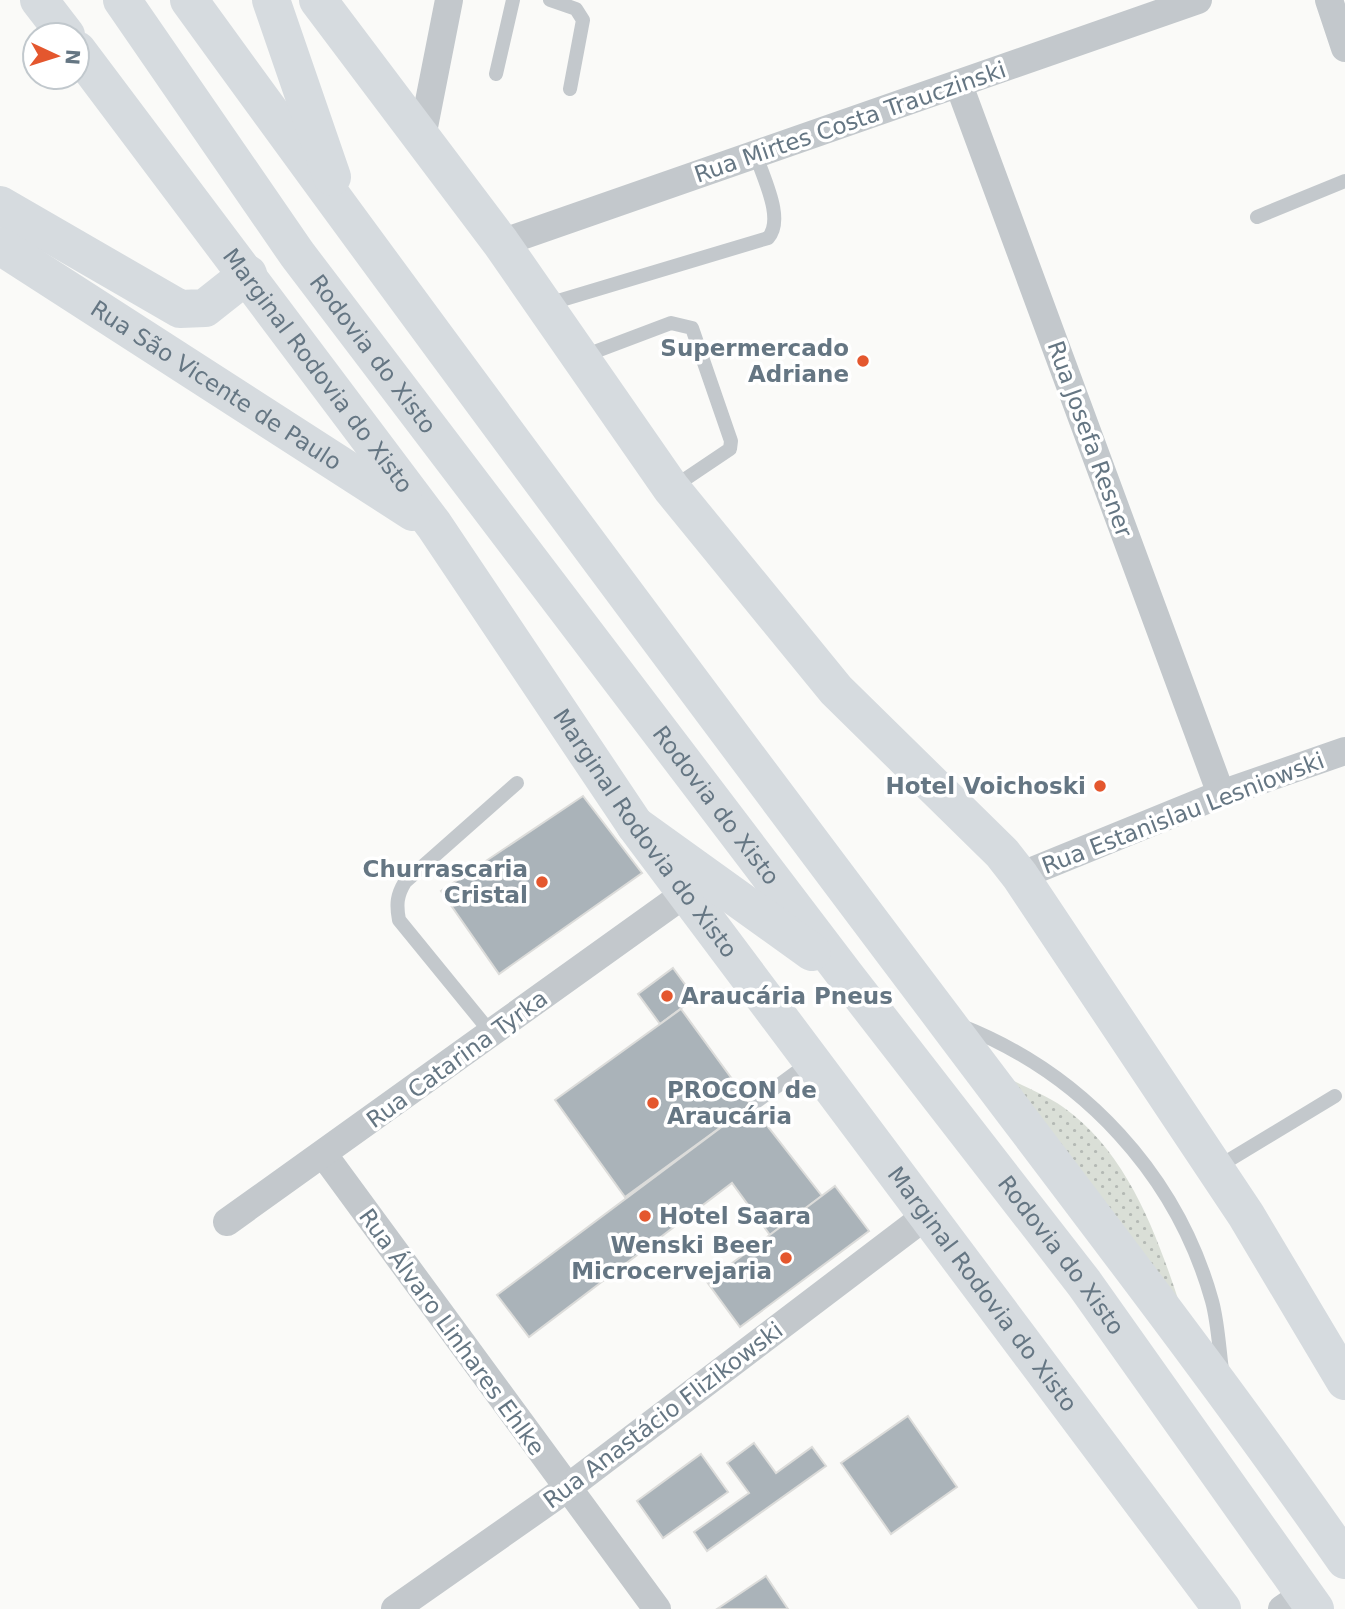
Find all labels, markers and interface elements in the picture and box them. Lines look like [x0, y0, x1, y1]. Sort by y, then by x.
north arrow [21, 21, 91, 91]
text: N [61, 48, 84, 66]
street label: Rua Mirtes Costa Trauczinski [691, 56, 1009, 188]
street label: Marginal Rodovia do Xisto [218, 243, 418, 498]
street label: Rodovia do Xisto [304, 269, 442, 438]
street label: Rua São Vicente de Paulo [86, 295, 346, 475]
place label: Supermercado Adriane [660, 335, 849, 387]
street label: Rua Josefa Resner [1042, 337, 1138, 541]
marker: Supermercado Adriane [855, 353, 871, 369]
street label: Marginal Rodovia do Xisto [548, 704, 743, 963]
street label: Rodovia do Xisto [648, 721, 785, 890]
street label: Rua Estanislau Lesniowski [1038, 747, 1328, 879]
place label: Hotel Voichoski [886, 773, 1086, 799]
marker: Hotel Voichoski [1092, 778, 1108, 794]
place label: Churrascaria Cristal [363, 856, 528, 908]
marker: Churrascaria Cristal [534, 874, 550, 890]
place label: Araucária Pneus [681, 983, 893, 1009]
street label: Rua Catarina Tyrka [362, 985, 552, 1133]
marker: Araucária Pneus [659, 988, 675, 1004]
place label: PROCON de Araucária [667, 1077, 817, 1129]
marker: PROCON de Araucária [645, 1095, 661, 1111]
street label: Marginal Rodovia do Xisto [882, 1162, 1082, 1416]
street label: Rodovia do Xisto [993, 1171, 1129, 1340]
street label: Rua Álvaro Linhares Ehlke [354, 1203, 551, 1460]
place label: Hotel Saara [659, 1203, 811, 1229]
marker: Hotel Saara [637, 1208, 653, 1224]
place label: Wenski Beer Microcervejaria [571, 1232, 773, 1284]
marker: Wenski Beer Microcervejaria [778, 1250, 794, 1266]
street label: Rua Anastácio Flizikowski [538, 1317, 788, 1513]

